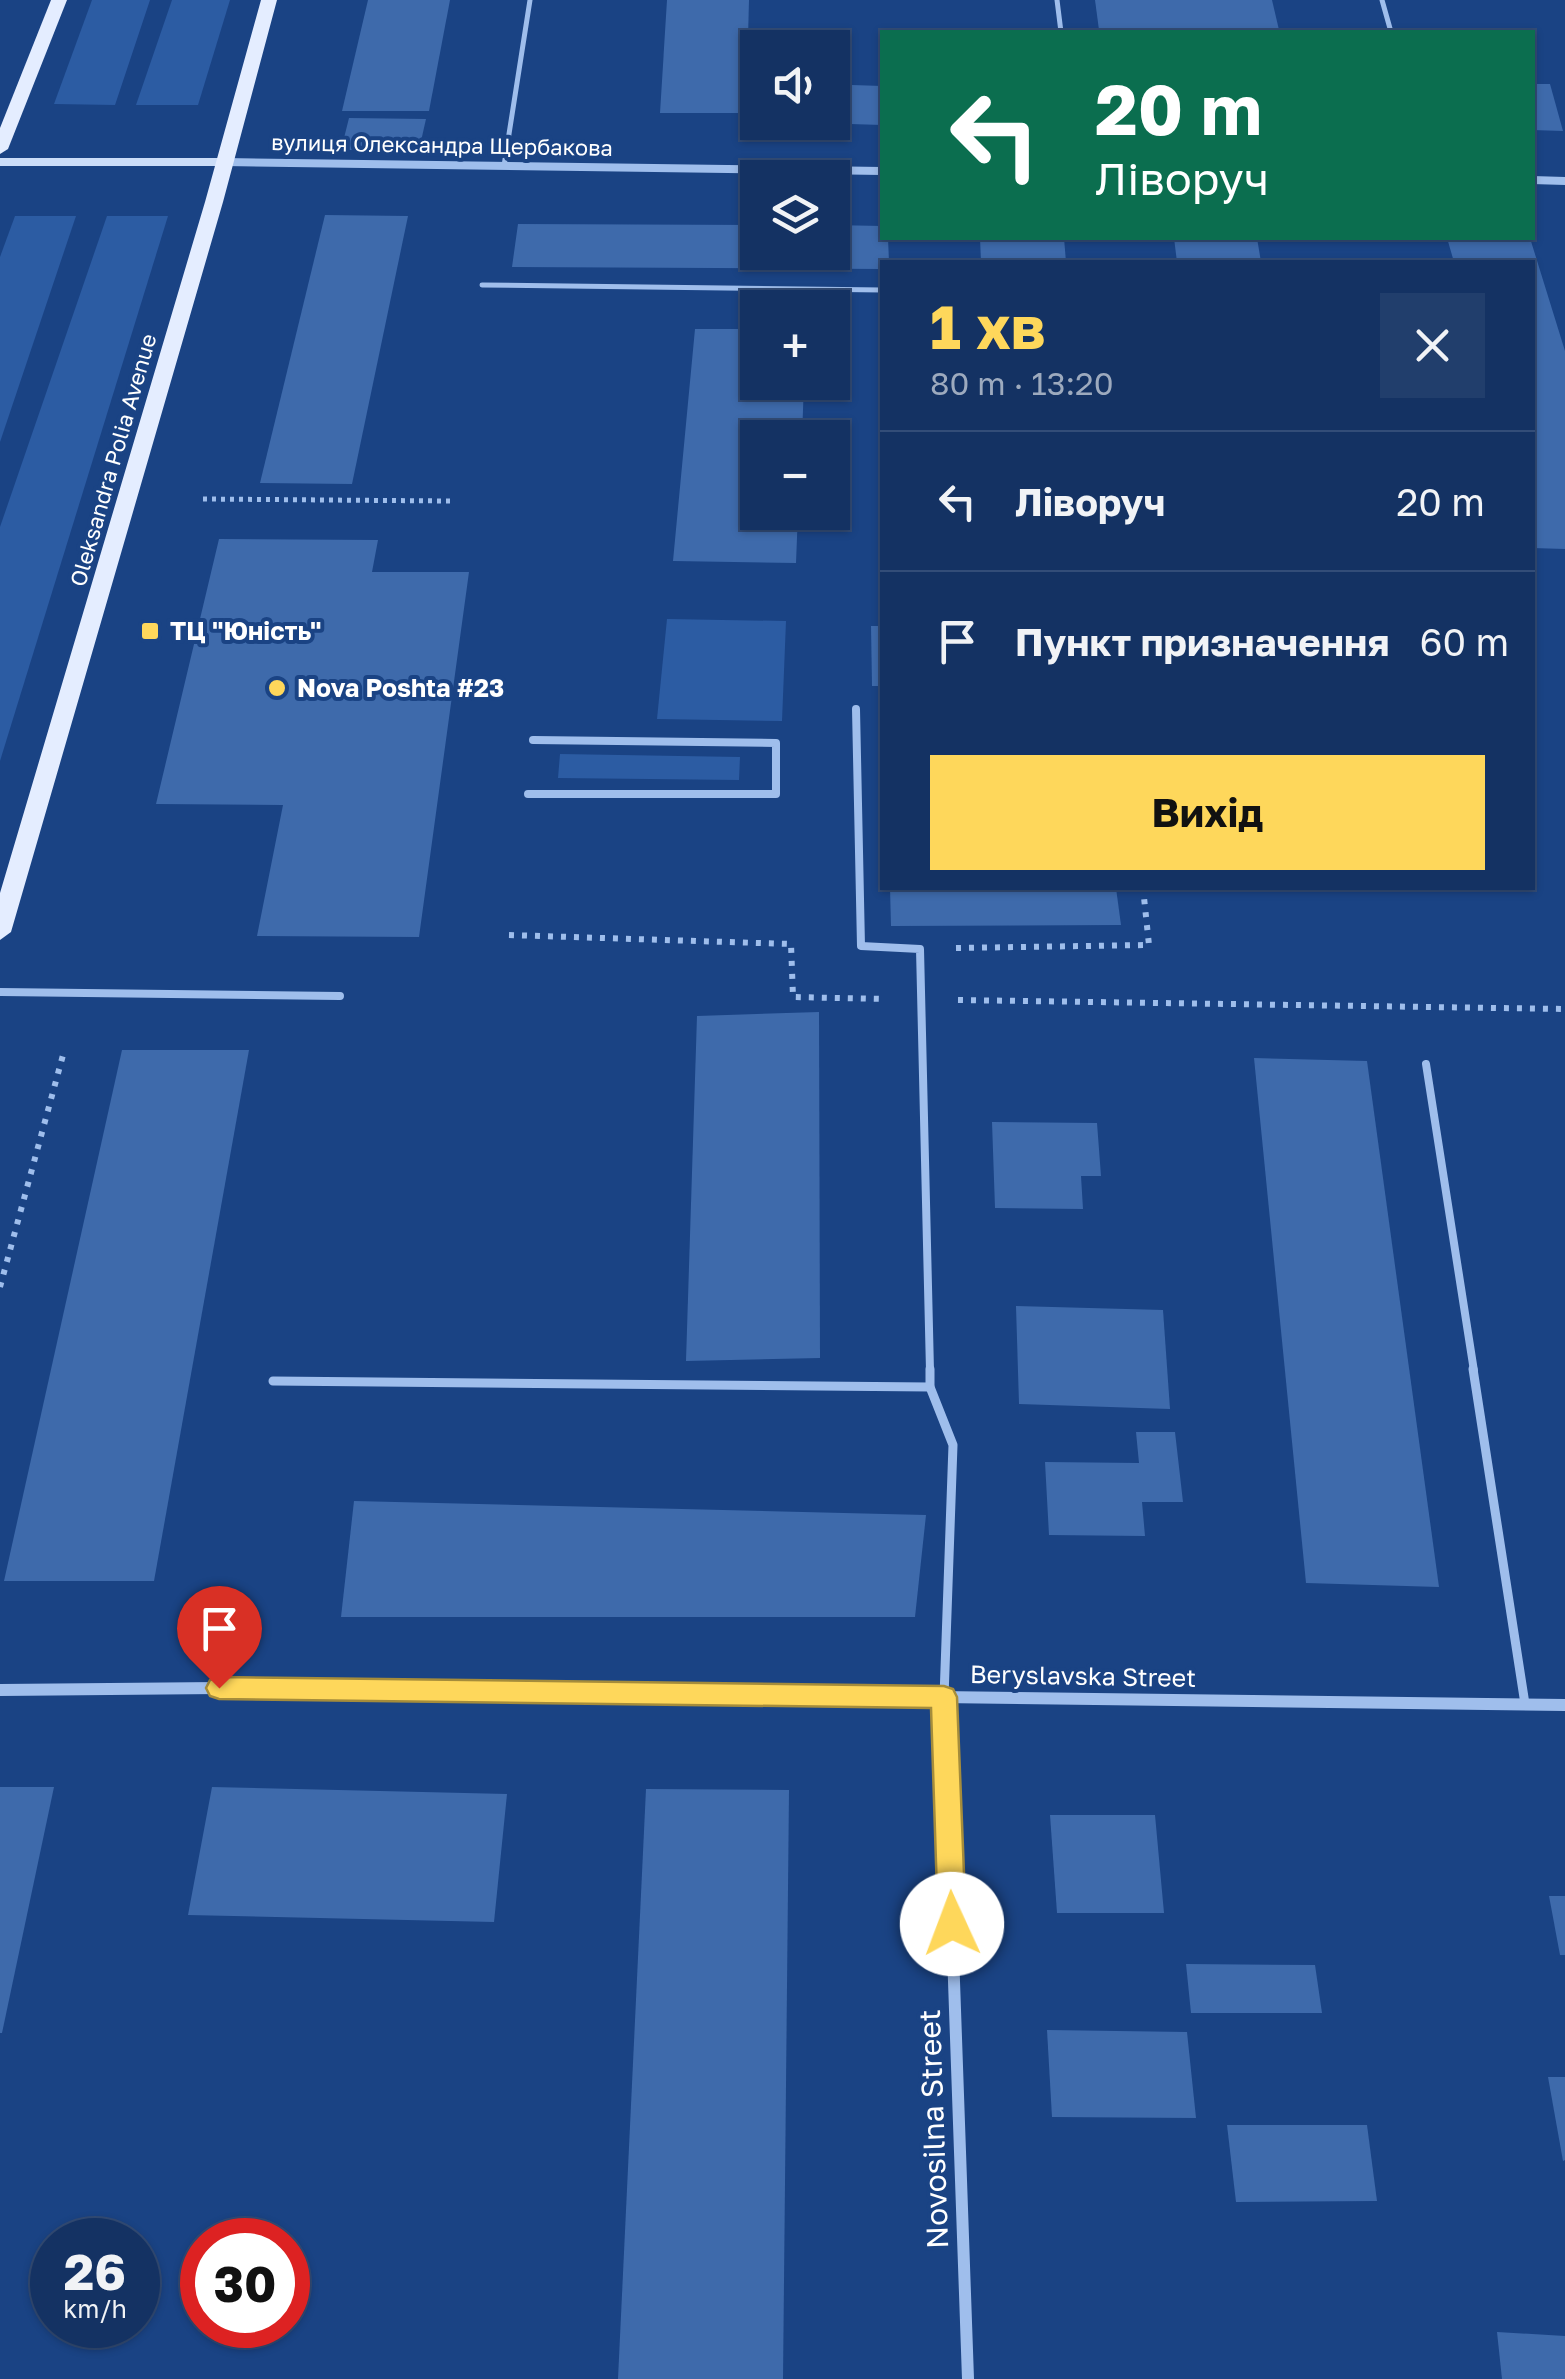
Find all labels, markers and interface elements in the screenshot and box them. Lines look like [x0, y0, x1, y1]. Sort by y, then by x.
map controls [740, 30, 850, 530]
button: sound [740, 30, 850, 140]
text: 20 m [1095, 66, 1262, 150]
icon: left [930, 70, 1060, 200]
street label: вулиця Олександра Щербакова [271, 128, 613, 161]
text: Ліворуч [1095, 151, 1269, 205]
button: layers [740, 160, 850, 270]
button: + [740, 290, 850, 400]
text: 1 хв [930, 290, 1046, 362]
button: close [1380, 293, 1485, 398]
street label: Oleksandra Polia Avenue [63, 330, 162, 589]
text: 80 m · 13:20 [930, 364, 1114, 402]
button: − [740, 420, 850, 530]
icon: left [930, 474, 985, 529]
text: Ліворуч [1015, 479, 1166, 524]
text: 20 m [1396, 479, 1485, 524]
icon: arrive [930, 614, 985, 669]
place label: ТЦ "Юність" [170, 615, 321, 646]
text: Пункт призначення [1015, 619, 1389, 664]
text: 60 m [1419, 619, 1509, 664]
marker: ТЦ "Юність" [139, 620, 161, 642]
place label: Nova Poshta #23 [297, 672, 504, 703]
marker: Nova Poshta #23 [266, 677, 288, 699]
button: Вихід [930, 755, 1485, 870]
pin [177, 1586, 262, 1689]
icon: arrive [192, 1601, 247, 1656]
street label: Beryslavska Street [970, 1658, 1196, 1693]
position arrow [900, 1872, 1004, 1976]
street label: Novosilna Street [911, 2009, 955, 2249]
speed limit sign: 30 [180, 2218, 310, 2348]
text: 26 [64, 2241, 126, 2301]
text: km/h [63, 2293, 127, 2324]

